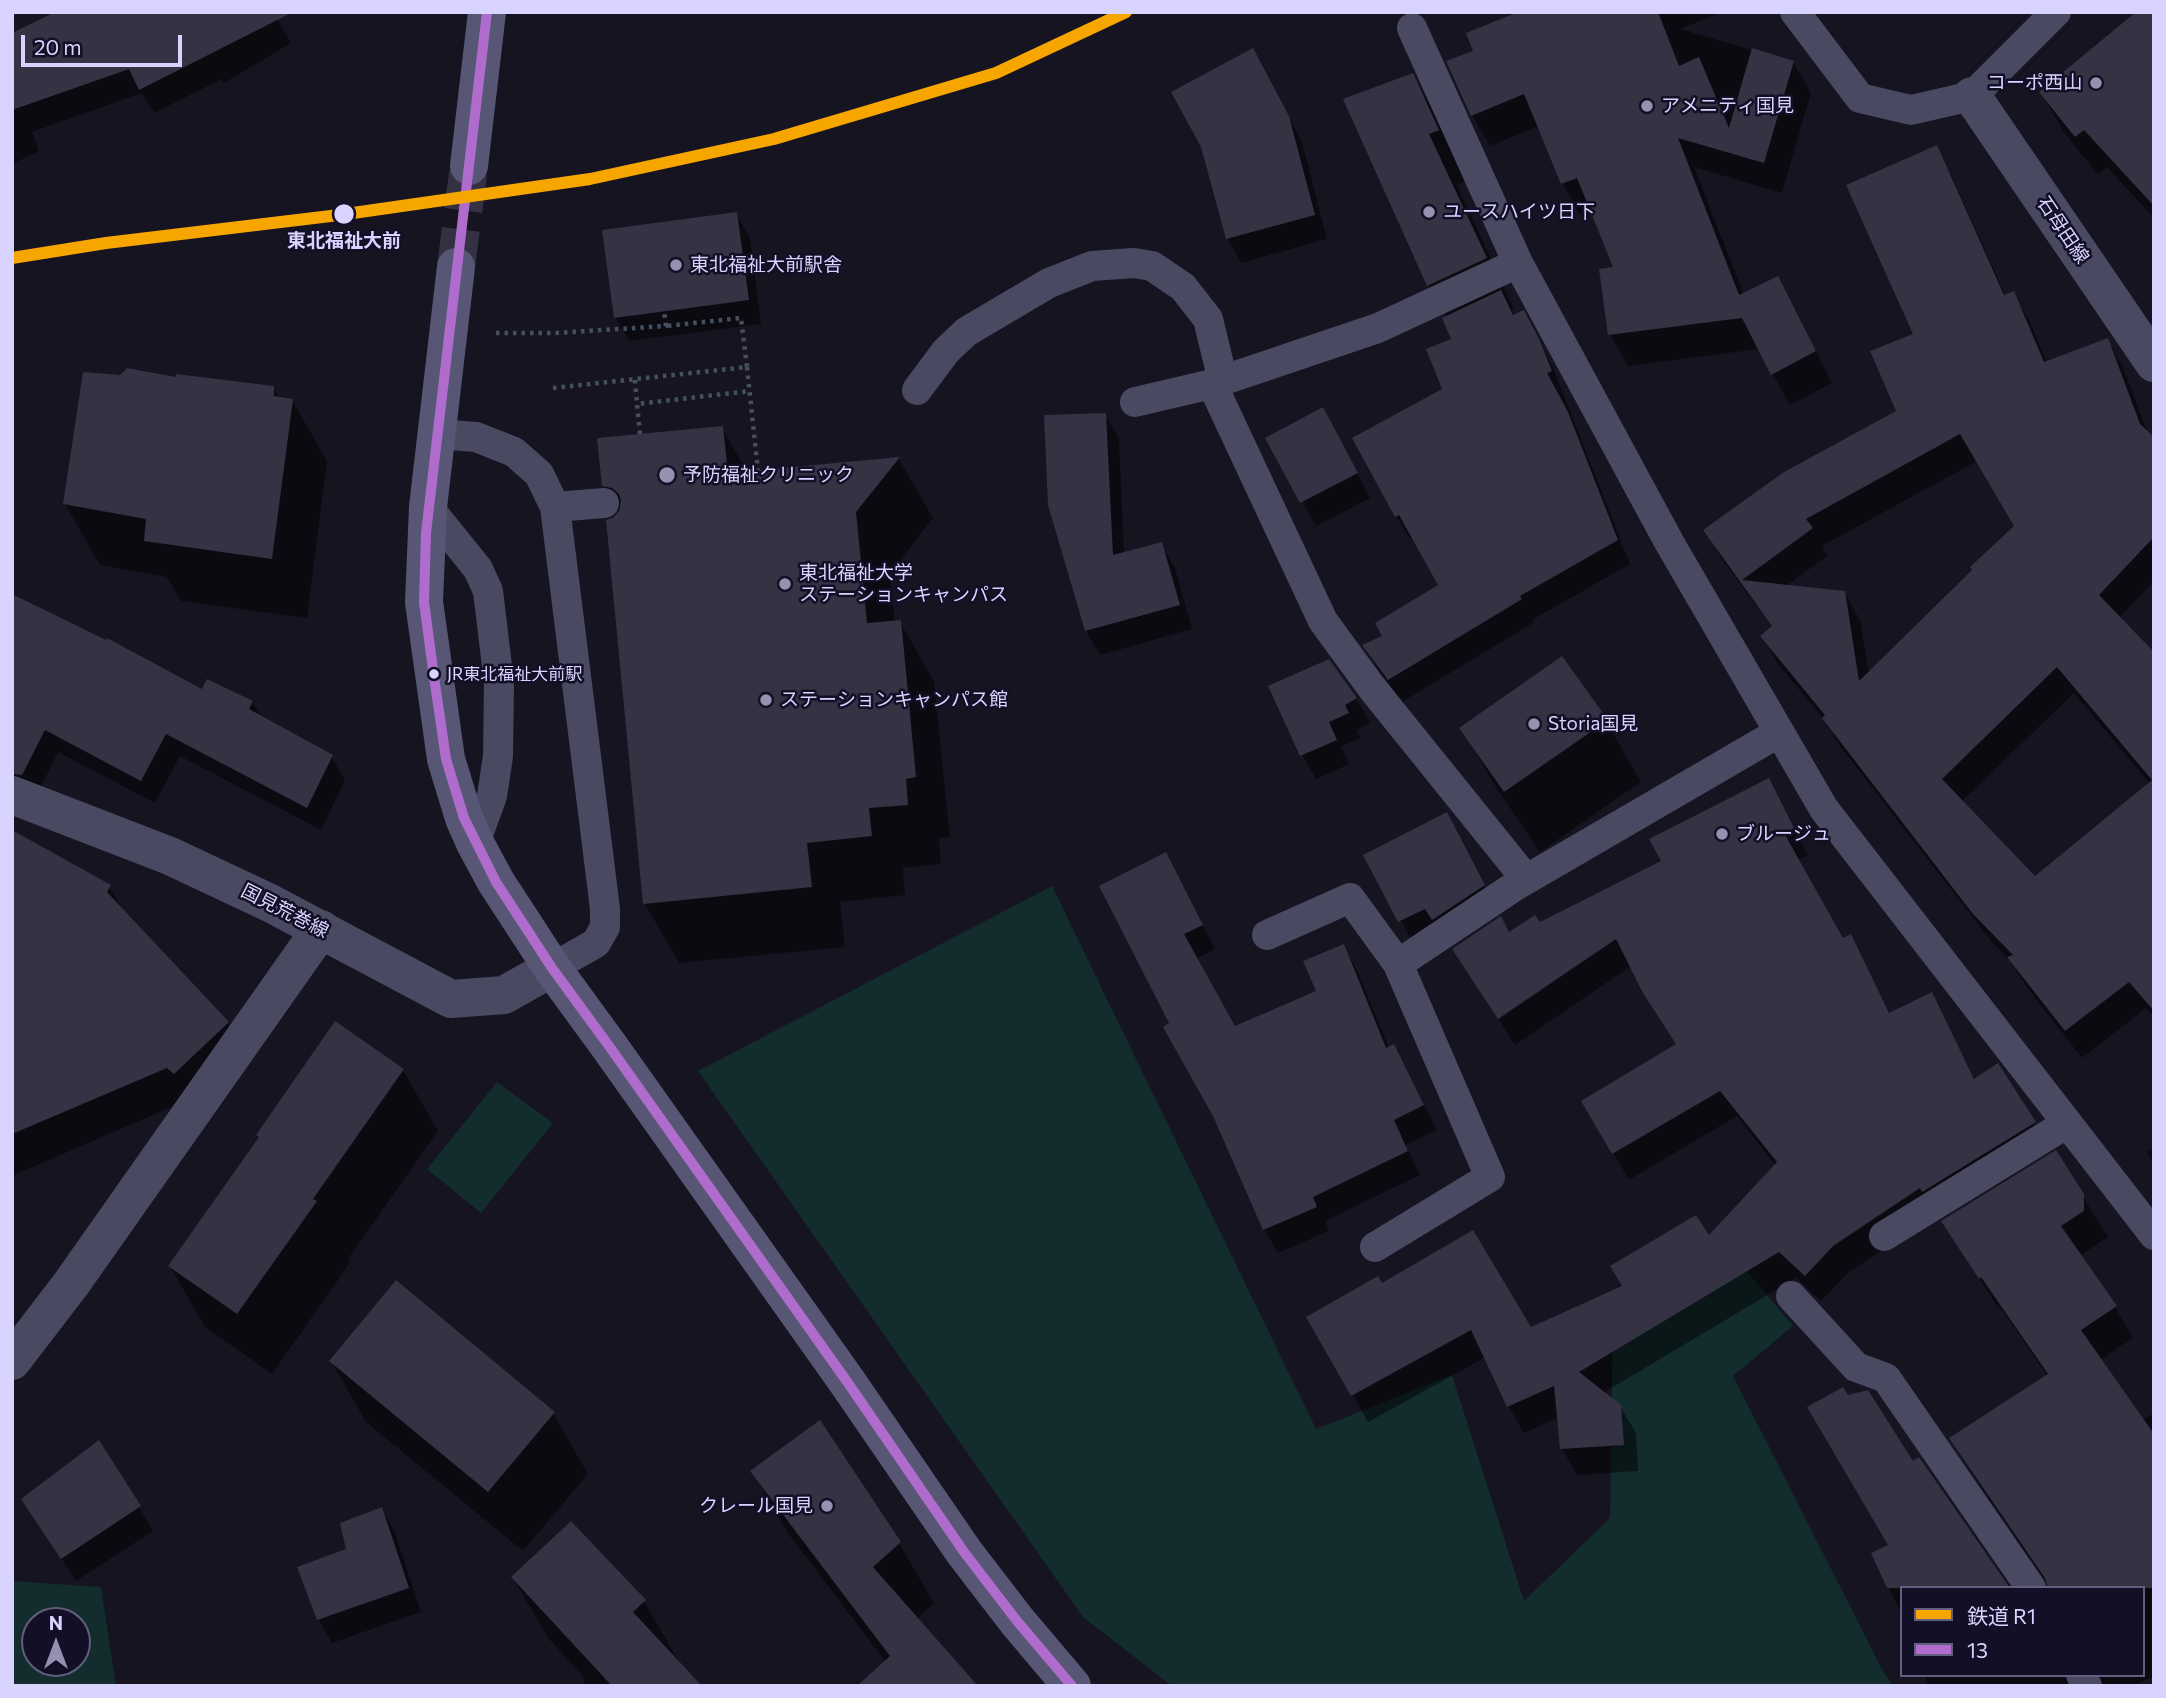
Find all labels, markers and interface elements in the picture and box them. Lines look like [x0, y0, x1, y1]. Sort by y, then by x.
scale bar [24, 21, 186, 65]
text: 20 m [34, 34, 82, 59]
place label: コーポ西山 [1987, 72, 2082, 94]
marker: コーポ西山 [2088, 75, 2104, 91]
place label: アメニティ国見 [1661, 95, 1794, 117]
marker: アメニティ国見 [1639, 98, 1655, 114]
street label: 石母田線 [2032, 192, 2094, 268]
place label: ユースハイツ日下 [1443, 201, 1595, 223]
marker: 東北福祉大前 [332, 202, 356, 226]
marker: ユースハイツ日下 [1421, 204, 1437, 220]
place label: 東北福祉大前 [287, 230, 401, 252]
place label: 東北福祉大前駅舎 [690, 254, 842, 276]
marker: 東北福祉大前駅舎 [668, 257, 684, 273]
place label: 予防福祉クリニック [683, 464, 854, 486]
marker: 予防福祉クリニック [657, 465, 677, 485]
place label: 東北福祉大学 ステーションキャンパス [799, 562, 1008, 606]
marker: 東北福祉大学 ステーションキャンパス [777, 576, 793, 592]
place label: JR東北福祉大前駅 [447, 664, 582, 684]
marker: JR東北福祉大前駅 [427, 667, 441, 681]
place label: ステーションキャンパス館 [780, 689, 1008, 711]
marker: ステーションキャンパス館 [758, 692, 774, 708]
place label: Storia国見 [1548, 713, 1638, 735]
marker: Storia国見 [1526, 716, 1542, 732]
place label: ブルージュ [1736, 823, 1831, 845]
marker: ブルージュ [1714, 826, 1730, 842]
street label: 国見荒巻線 [238, 879, 332, 943]
place label: クレール国見 [699, 1495, 813, 1517]
marker: クレール国見 [819, 1498, 835, 1514]
legend [1900, 1586, 2145, 1677]
text: 鉄道 R1 [1967, 1603, 2036, 1628]
north arrow [21, 1607, 91, 1677]
text: N [49, 1611, 63, 1634]
text: 13 [1967, 1637, 1988, 1662]

